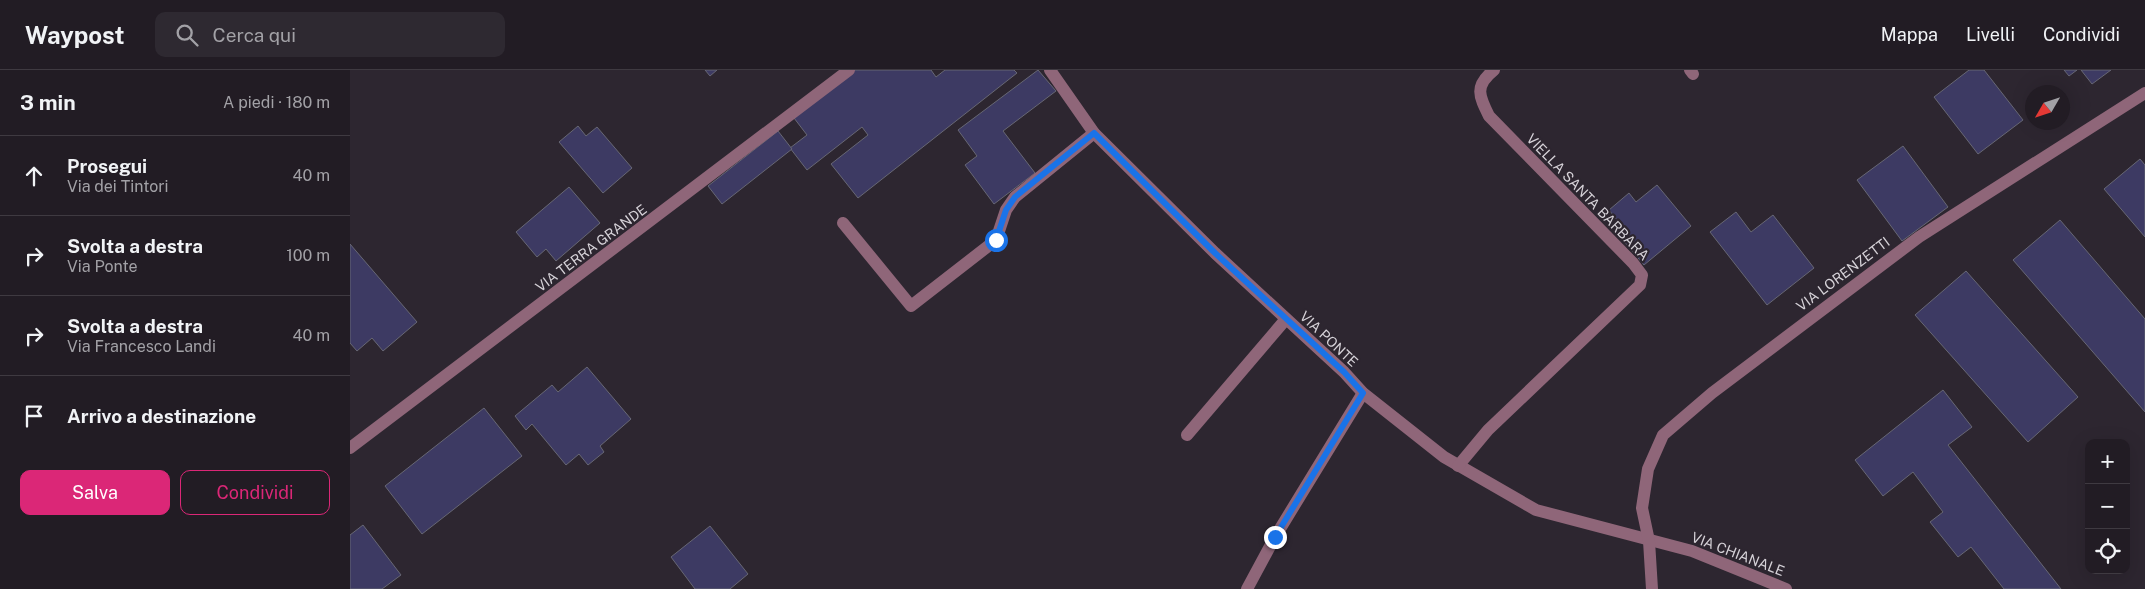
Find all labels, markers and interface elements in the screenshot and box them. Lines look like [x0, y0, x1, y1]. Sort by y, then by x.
search box [155, 12, 505, 57]
text: Waypost [25, 21, 125, 49]
icon: search [173, 21, 201, 49]
text: Cerca qui [213, 24, 296, 46]
text: Mappa [1881, 24, 1938, 45]
text: Livelli [1966, 24, 2015, 45]
text: Condividi [2043, 24, 2120, 45]
north arrow [2025, 85, 2070, 130]
text: 3 min [20, 90, 76, 115]
text: A piedi · 180 m [223, 93, 330, 112]
street label: VIELLA SANTA BARBARA [1523, 131, 1653, 264]
text: Prosegui [67, 155, 147, 177]
icon: ahead [20, 162, 48, 190]
text: 40 m [292, 166, 330, 185]
text: Via dei Tintori [67, 177, 168, 196]
street label: VIA TERRA GRANDE [532, 201, 650, 295]
route start [985, 229, 1008, 252]
street label: VIA LORENZETTI [1793, 234, 1893, 314]
text: Svolta a destra [67, 235, 203, 257]
icon: right [20, 242, 48, 270]
text: 100 m [286, 246, 330, 265]
text: Via Ponte [67, 257, 138, 276]
street label: VIA PONTE [1297, 308, 1361, 370]
text: Svolta a destra [67, 315, 203, 337]
icon: right [20, 322, 48, 350]
text: 40 m [292, 326, 330, 345]
text: Via Francesco Landi [67, 337, 216, 356]
icon: arrive [20, 402, 48, 430]
text: Arrivo a destinazione [67, 405, 256, 427]
map controls [2085, 439, 2130, 574]
button: + [2085, 439, 2130, 484]
button: Salva [20, 470, 170, 515]
button: Condividi [180, 470, 330, 515]
button: − [2085, 484, 2130, 529]
route end [1264, 526, 1287, 549]
street label: VIA CHIANALE [1689, 529, 1787, 579]
button: locate [2085, 529, 2130, 574]

